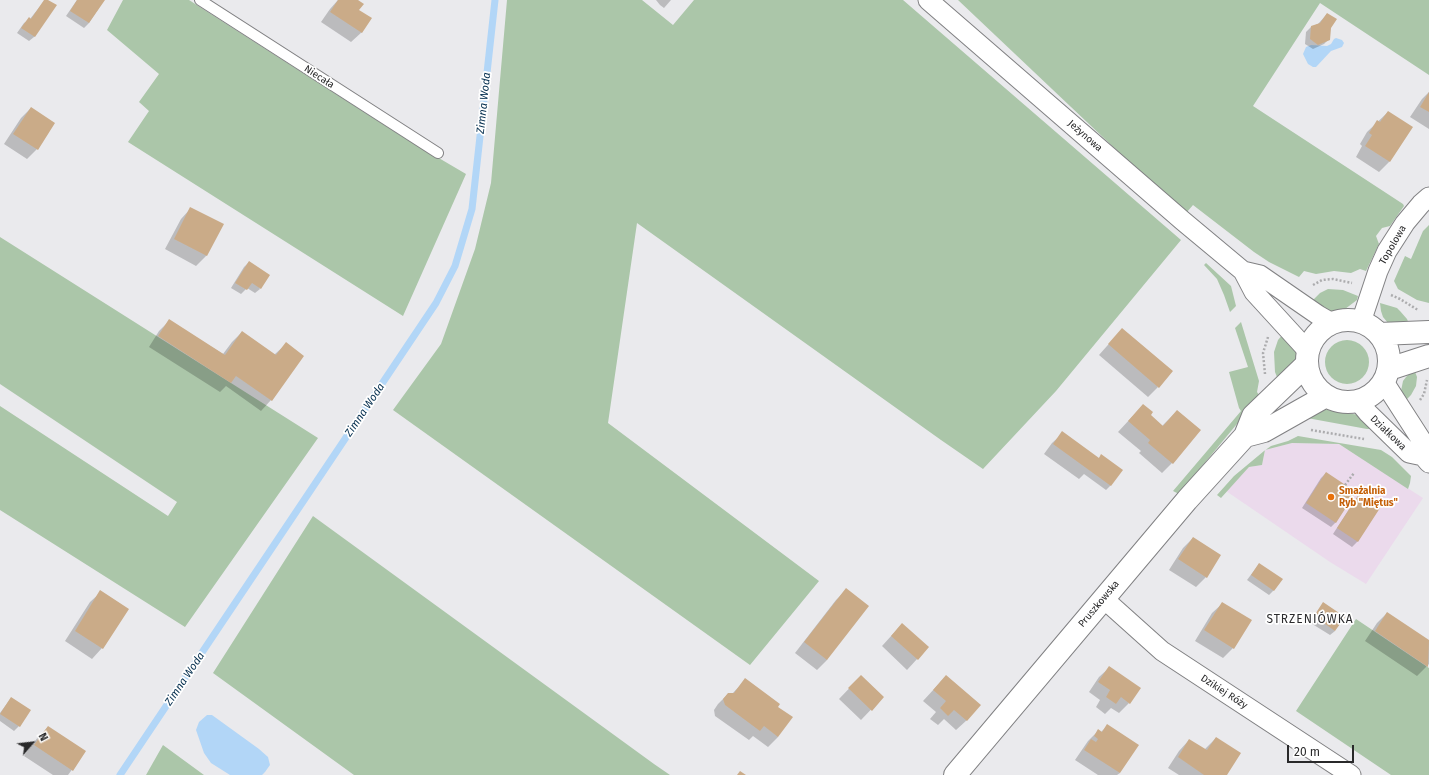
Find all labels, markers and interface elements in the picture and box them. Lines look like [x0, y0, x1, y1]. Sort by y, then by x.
street label: Niecała [302, 63, 336, 91]
water label: Zimna Woda [474, 72, 494, 134]
street label: Jeżynowa [1065, 118, 1105, 154]
street label: Topolowa [1377, 223, 1409, 267]
water label: Zimna Woda [342, 381, 388, 439]
street label: Działkowa [1368, 413, 1408, 453]
place label: Smażalnia Ryb "Miętus" [1339, 485, 1398, 508]
marker: Smażalnia Ryb "Miętus" [1326, 492, 1336, 502]
street label: Pruszkowska [1076, 578, 1122, 630]
district label: STRZENIÓWKA [1266, 613, 1354, 627]
water label: Zimna Woda [162, 650, 208, 708]
street label: Dzikiej Róży [1198, 672, 1250, 712]
north arrow [12, 723, 52, 763]
text: N [36, 731, 50, 743]
scale bar [1289, 737, 1356, 763]
text: 20 m [1294, 745, 1320, 759]

